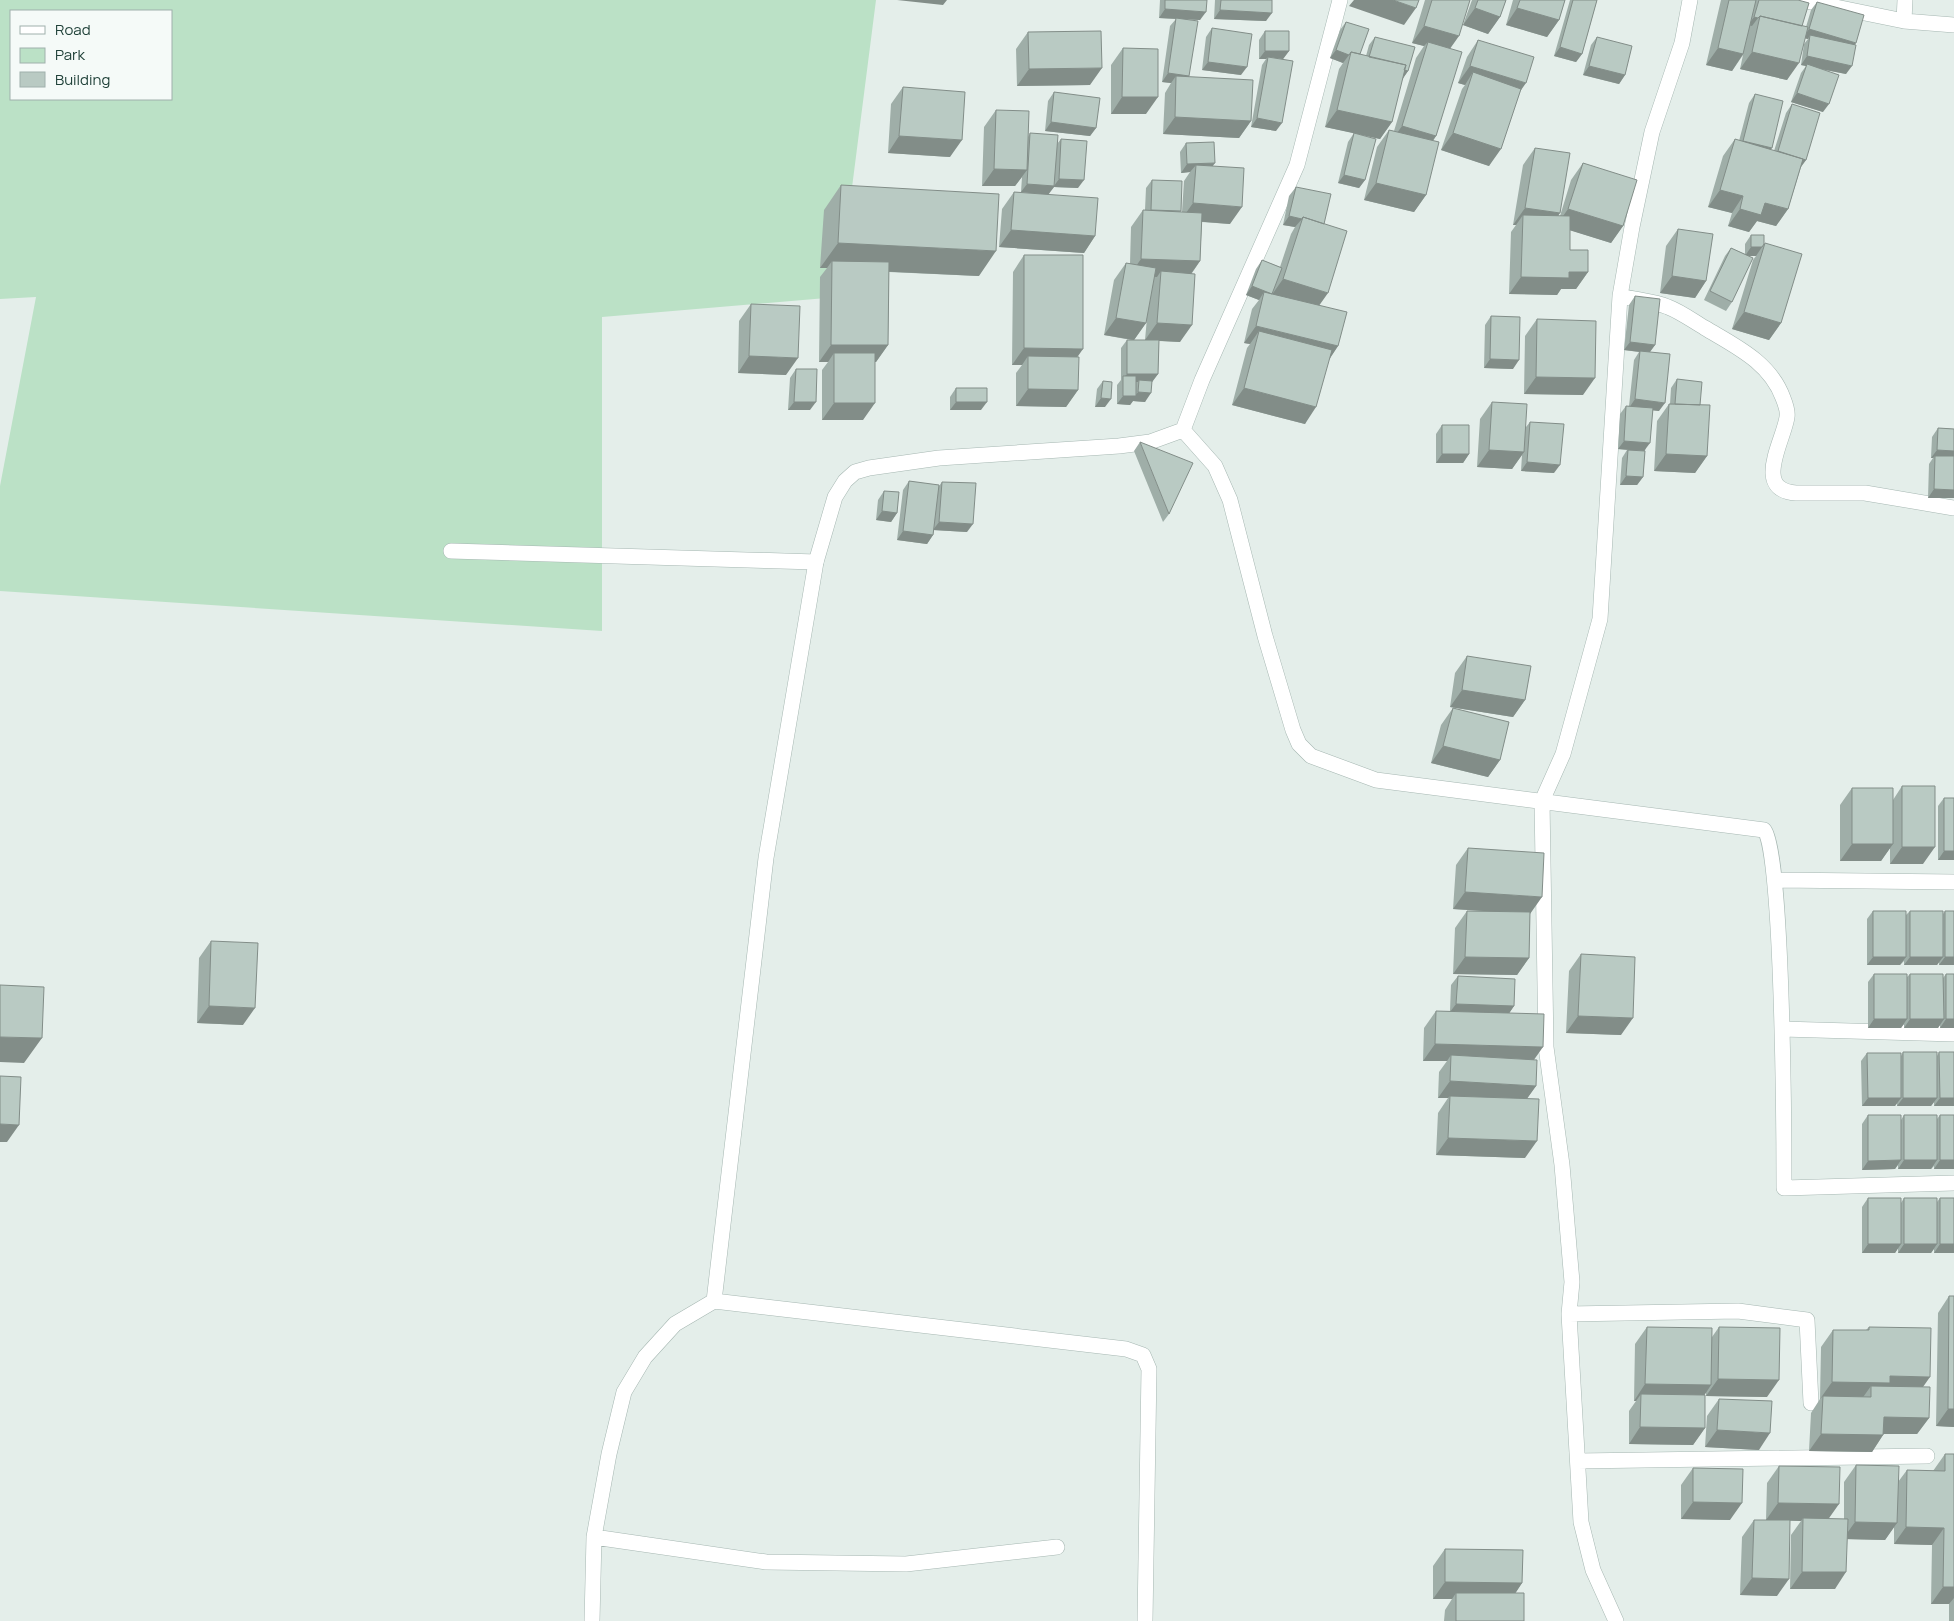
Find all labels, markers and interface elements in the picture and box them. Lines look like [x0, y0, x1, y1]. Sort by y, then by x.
legend [10, 10, 172, 100]
text: Road [55, 19, 91, 40]
text: Park [55, 44, 85, 65]
text: Building [55, 69, 110, 90]

